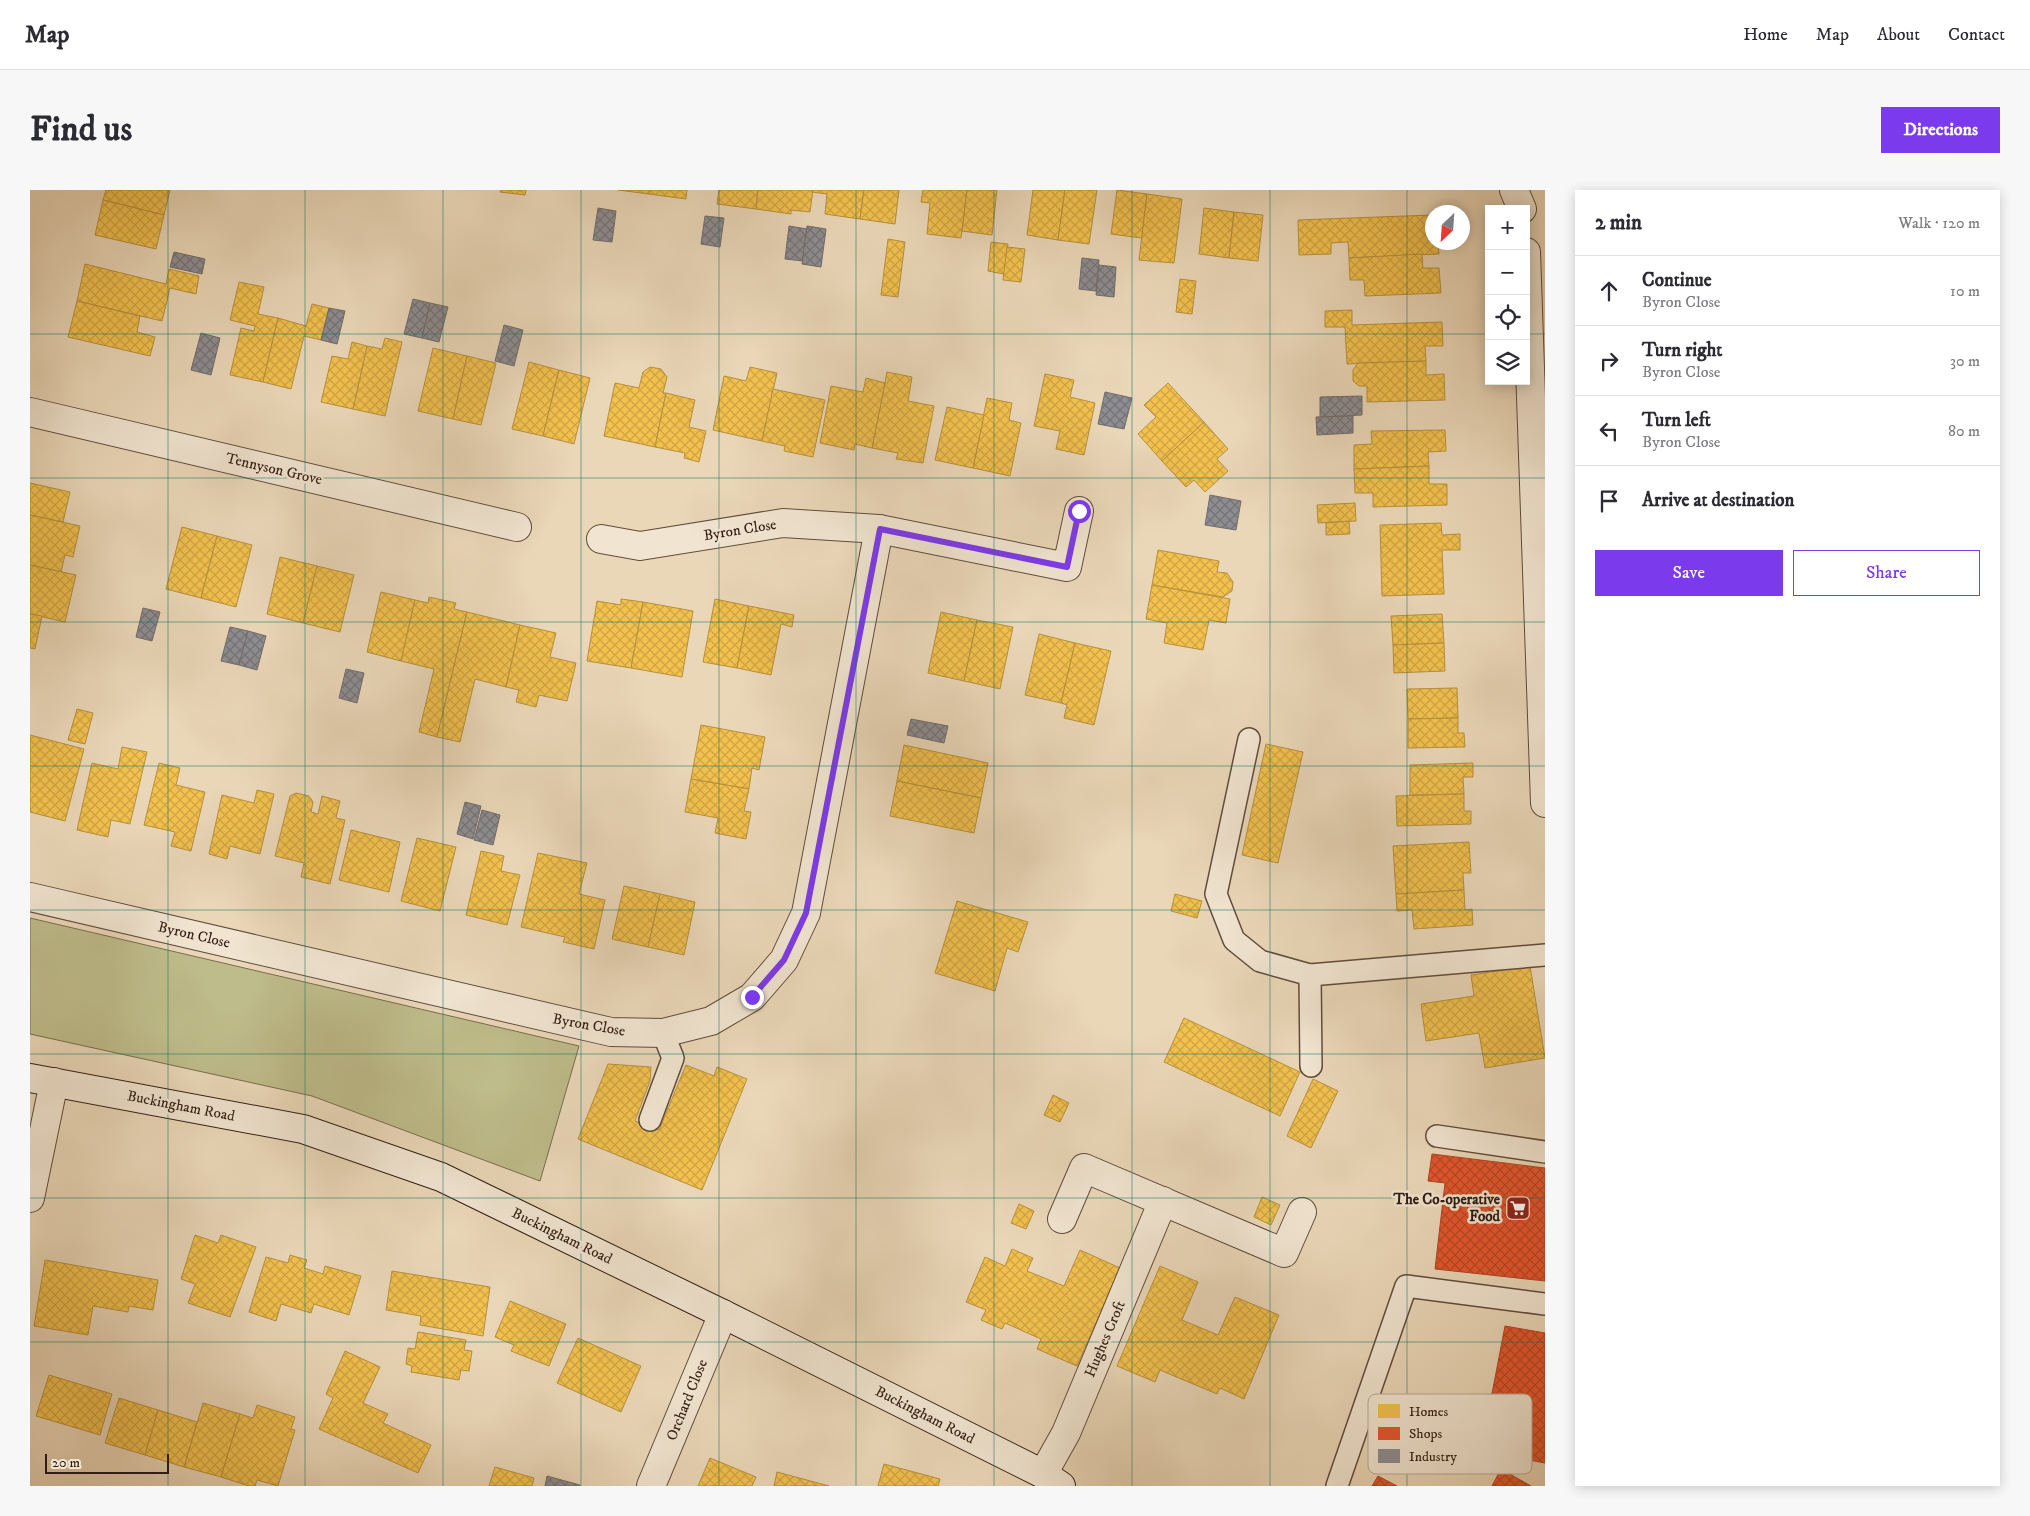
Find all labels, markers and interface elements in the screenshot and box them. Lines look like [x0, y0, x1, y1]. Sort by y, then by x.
text: Map [25, 20, 69, 50]
text: Home [1743, 24, 1788, 46]
text: Map [1816, 24, 1849, 46]
text: About [1877, 24, 1920, 46]
text: Contact [1948, 24, 2005, 46]
button: Directions [1881, 107, 2000, 153]
text: Find us [30, 108, 132, 152]
north arrow [1425, 205, 1470, 250]
map controls [1485, 205, 1530, 385]
button: + [1485, 205, 1530, 250]
text: 2 min [1595, 210, 1642, 236]
text: Walk · 120 m [1898, 213, 1980, 233]
button: − [1485, 250, 1530, 295]
text: Continue [1642, 269, 1712, 292]
icon: ahead [1595, 277, 1623, 305]
text: 10 m [1950, 281, 1980, 301]
text: Byron Close [1642, 292, 1720, 312]
button: locate [1485, 295, 1530, 340]
text: Turn right [1642, 339, 1722, 362]
button: layers [1485, 340, 1530, 385]
icon: right [1595, 347, 1623, 375]
text: 30 m [1950, 351, 1980, 371]
text: Byron Close [1642, 362, 1720, 382]
text: Turn left [1642, 409, 1711, 432]
icon: left [1595, 417, 1623, 445]
text: 80 m [1948, 421, 1980, 441]
text: Byron Close [1642, 432, 1720, 452]
street label: Tennyson Grove [224, 449, 324, 489]
icon: arrive [1595, 487, 1623, 515]
text: Arrive at destination [1642, 489, 1794, 512]
route start [1068, 500, 1091, 523]
street label: Byron Close [702, 515, 778, 545]
button: Save [1595, 550, 1783, 596]
button: Share [1793, 550, 1980, 596]
street label: Byron Close [156, 917, 232, 953]
route end [741, 986, 764, 1009]
street label: Byron Close [551, 1009, 627, 1041]
street label: Buckingham Road [125, 1086, 237, 1126]
place label: The Co-operative Food [1393, 1190, 1501, 1226]
supermarket icon: The Co-operative Food [1505, 1195, 1531, 1221]
street label: Buckingham Road [509, 1203, 616, 1269]
street label: Hughes Croft [1080, 1298, 1130, 1380]
street label: Orchard Close [662, 1357, 712, 1443]
street label: Buckingham Road [872, 1382, 979, 1449]
legend [1368, 1394, 1532, 1474]
text: Homes [1409, 1403, 1449, 1421]
text: Shops [1409, 1425, 1442, 1443]
text: Industry [1409, 1448, 1457, 1466]
scale bar [45, 1451, 169, 1474]
text: 20 m [52, 1454, 80, 1472]

